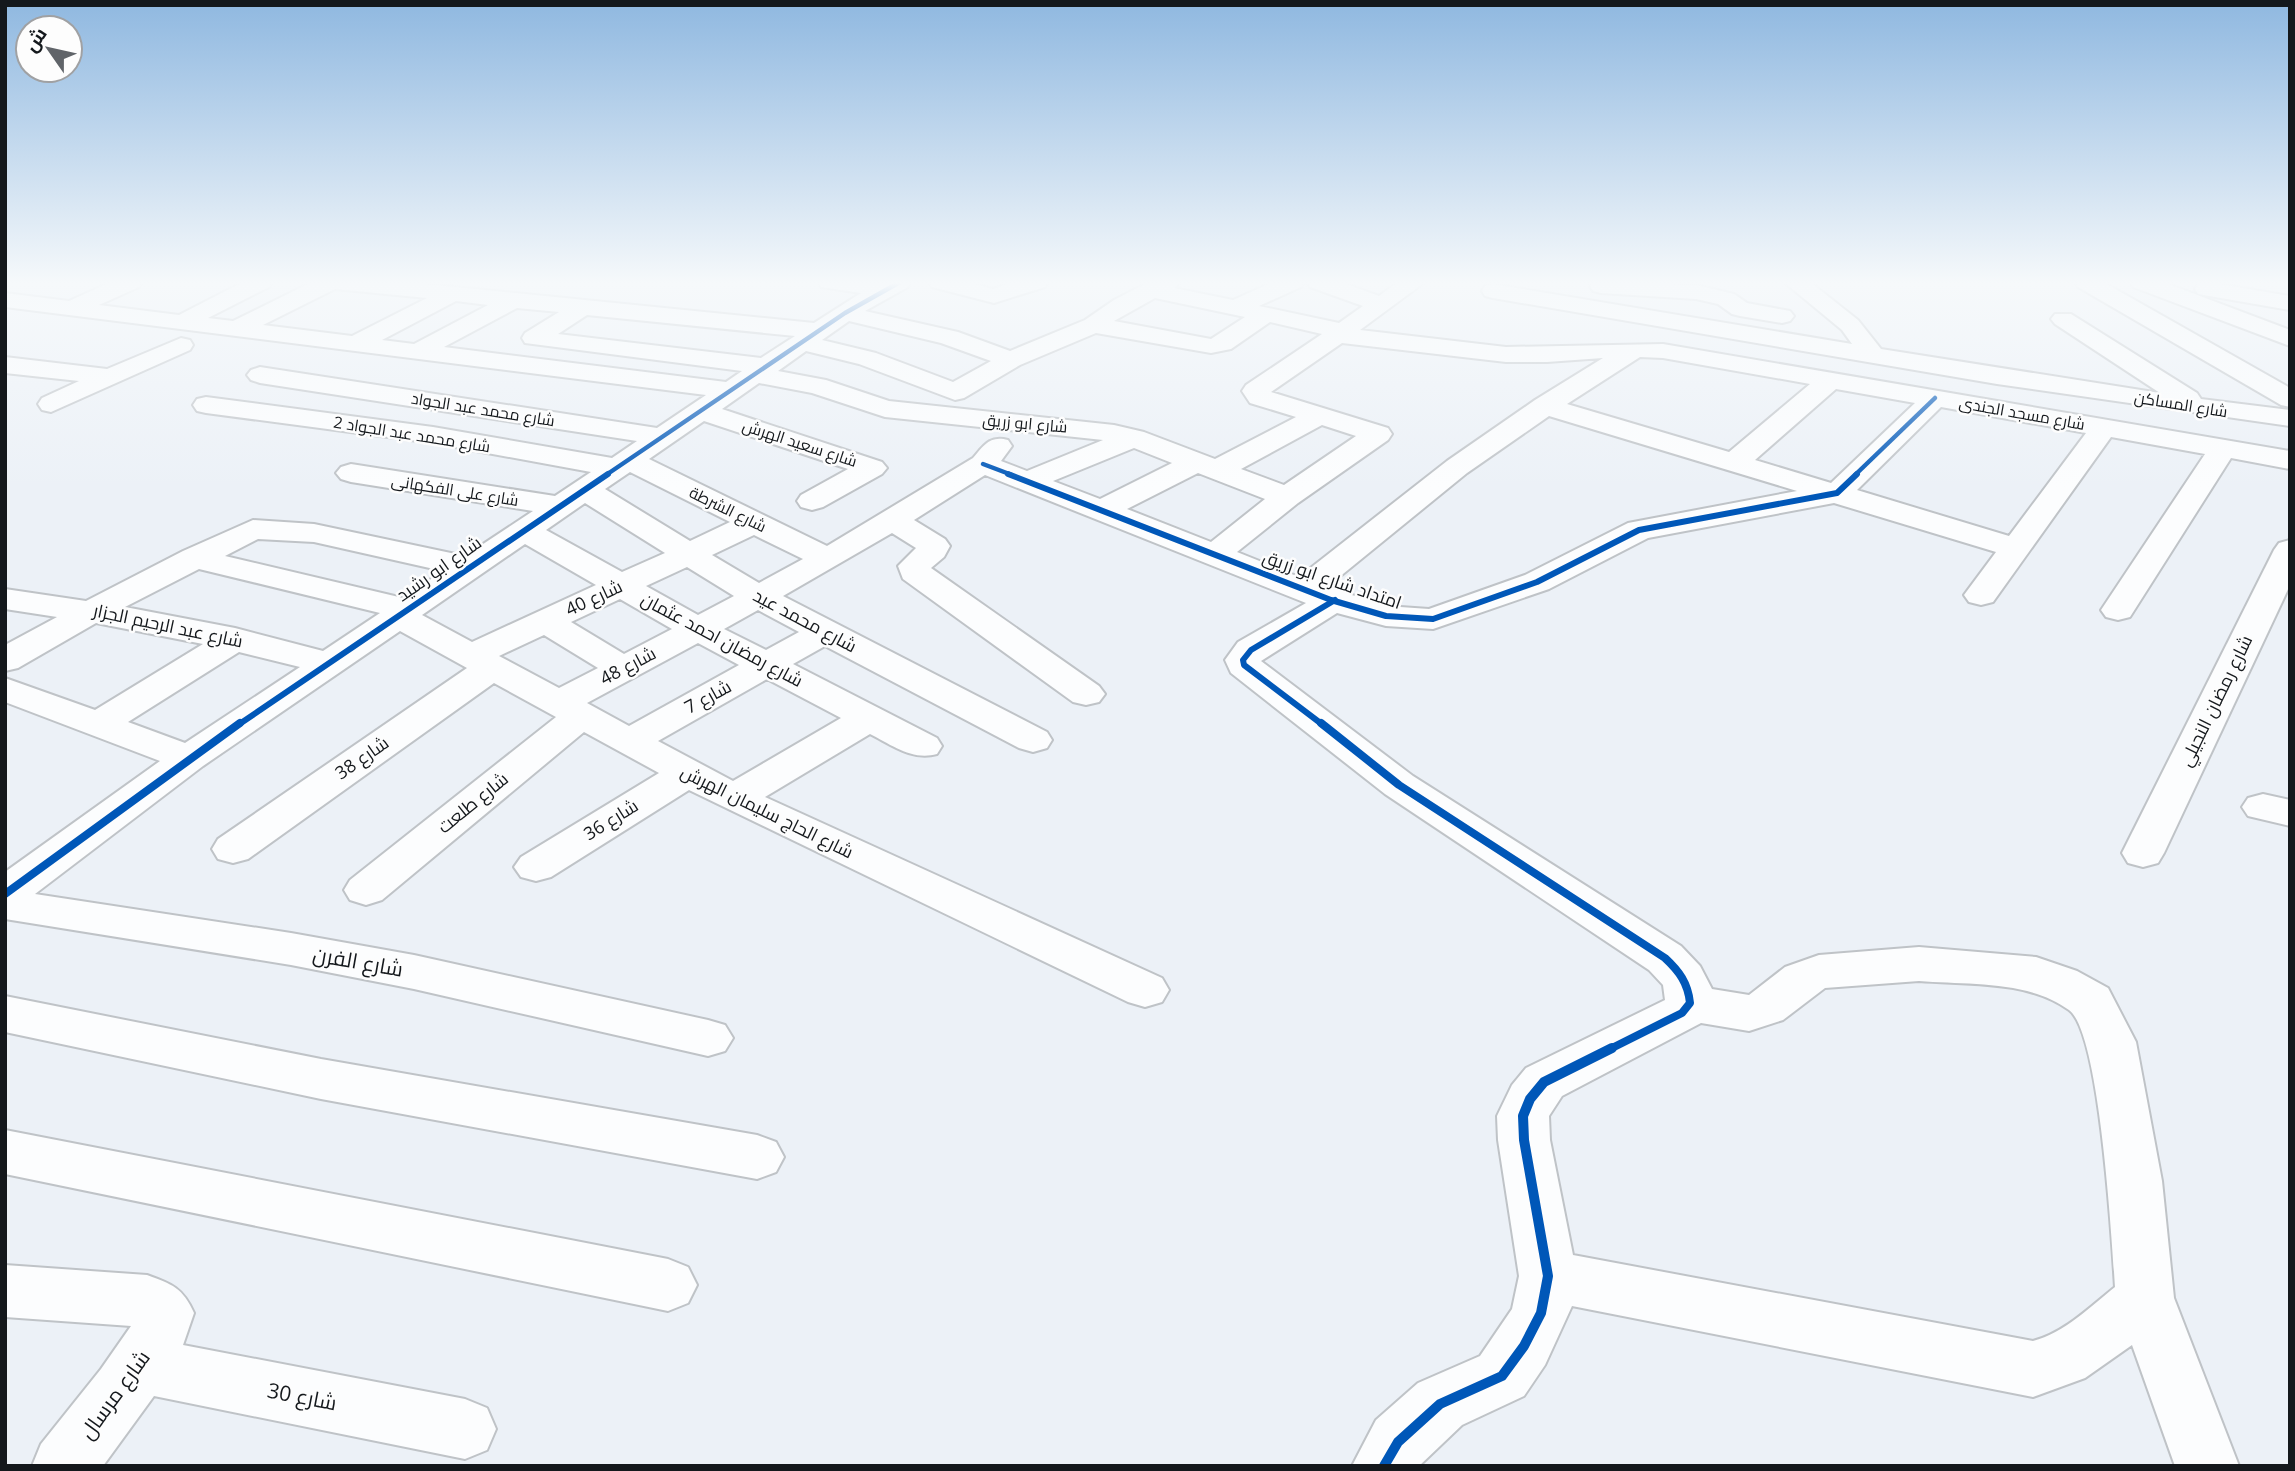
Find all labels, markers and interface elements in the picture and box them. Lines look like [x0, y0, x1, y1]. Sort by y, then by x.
north arrow [14, 14, 84, 84]
text: ش [17, 22, 53, 57]
street label: شارع المساكن [2133, 386, 2229, 423]
street label: شارع محمد عبد الجواد [409, 387, 556, 432]
street label: شارع مسجد الجندى [1957, 391, 2087, 436]
street label: شارع ابو زريق [981, 408, 1069, 439]
street label: شارع محمد عبد الجواد 2 [332, 411, 492, 458]
street label: شارع سعيد الهرش [740, 414, 860, 473]
street label: شارع على الفكهانى [390, 469, 520, 512]
street label: شارع الشرطة [685, 481, 770, 538]
street label: شارع ابو رشيد [391, 530, 486, 607]
street label: امتداد شارع ابو زريق [1259, 544, 1405, 615]
street label: شارع 40 [561, 574, 626, 622]
street label: شارع محمد عيد [749, 583, 861, 658]
street label: شارع رمضان احمد عثمان [637, 586, 807, 693]
street label: شارع عبد الرحيم الجزار [90, 597, 245, 654]
street label: شارع رمضان النجيلي [2173, 631, 2260, 772]
street label: شارع 48 [595, 640, 660, 691]
street label: شارع 7 [680, 674, 736, 720]
street label: شارع 38 [330, 730, 394, 785]
street label: شارع الحاج سليمان الهرش [677, 759, 858, 864]
street label: شارع طلعت [432, 766, 513, 839]
street label: شارع 36 [579, 793, 643, 846]
street label: شارع الفرن [311, 939, 406, 984]
street label: شارع مرسال [72, 1344, 157, 1445]
street label: شارع 30 [265, 1376, 339, 1417]

